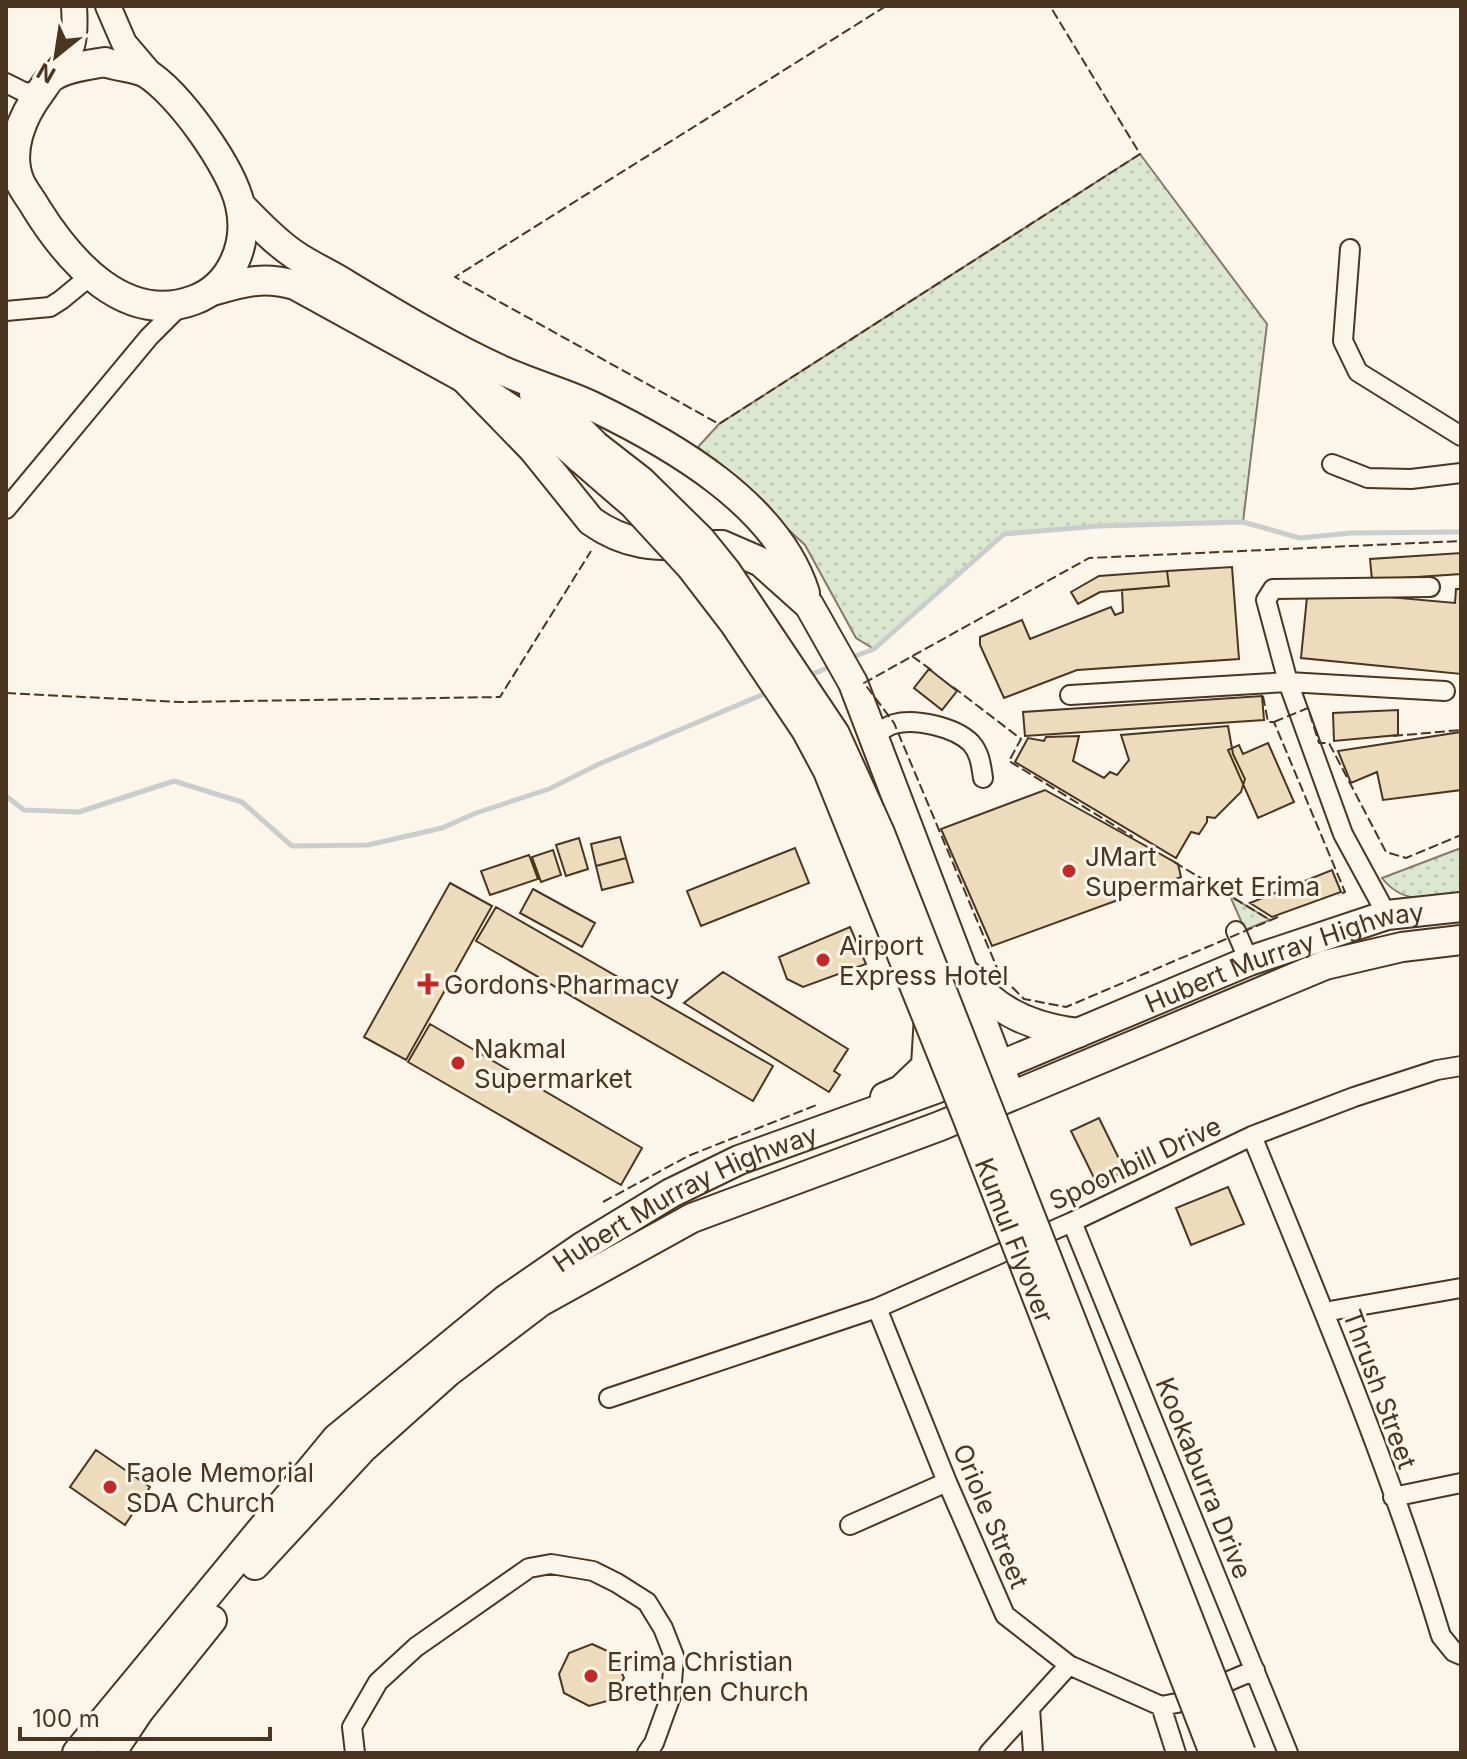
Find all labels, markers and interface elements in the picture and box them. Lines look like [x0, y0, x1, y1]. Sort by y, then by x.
north arrow [16, 16, 96, 96]
text: N [32, 58, 60, 89]
place label: JMart Supermarket Erima [1085, 841, 1320, 902]
marker: JMart Supermarket Erima [1060, 862, 1078, 880]
street label: Hubert Murray Highway [1140, 896, 1425, 1019]
place label: Airport Express Hotel [839, 930, 1009, 991]
marker: Airport Express Hotel [814, 951, 832, 969]
place label: Gordons Pharmacy [444, 969, 679, 1000]
marker: Gordons Pharmacy [419, 975, 437, 993]
place label: Nakmal Supermarket [474, 1033, 632, 1094]
marker: Nakmal Supermarket [449, 1054, 467, 1072]
street label: Spoonbill Drive [1044, 1110, 1226, 1216]
street label: Hubert Murray Highway [547, 1118, 821, 1278]
street label: Kumul Flyover [969, 1153, 1061, 1327]
street label: Thrush Street [1337, 1305, 1423, 1473]
street label: Kookaburra Drive [1150, 1373, 1258, 1583]
street label: Oriole Street [947, 1439, 1035, 1593]
place label: Faole Memorial SDA Church [126, 1457, 314, 1518]
marker: Faole Memorial SDA Church [101, 1478, 119, 1496]
place label: Erima Christian Brethren Church [607, 1646, 809, 1707]
marker: Erima Christian Brethren Church [582, 1667, 600, 1685]
scale bar [20, 1691, 270, 1741]
text: 100 m [32, 1704, 100, 1733]

